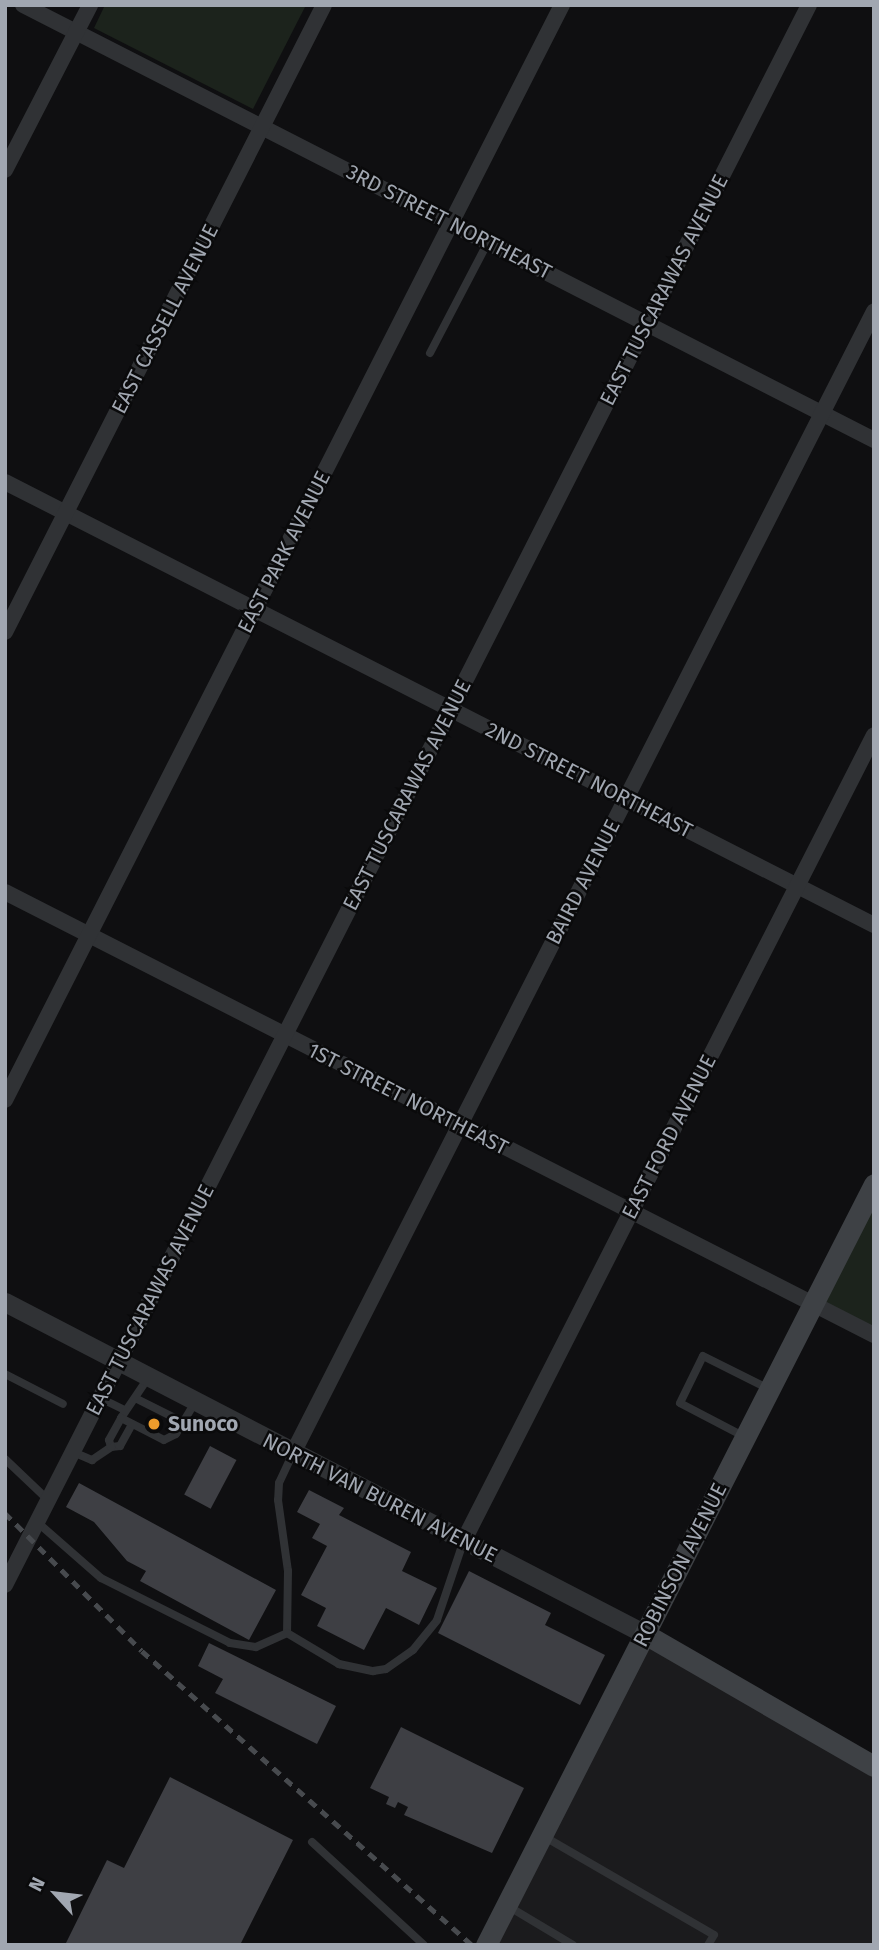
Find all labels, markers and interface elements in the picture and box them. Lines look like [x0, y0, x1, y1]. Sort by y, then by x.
street label: 3RD STREET NORTHEAST [342, 159, 556, 285]
street label: EAST TUSCARAWAS AVENUE [595, 170, 733, 410]
street label: EAST CASSELL AVENUE [106, 220, 224, 418]
street label: EAST PARK AVENUE [232, 467, 336, 637]
street label: EAST TUSCARAWAS AVENUE [338, 675, 476, 915]
street label: 2ND STREET NORTHEAST [481, 717, 697, 843]
street label: BAIRD AVENUE [541, 815, 625, 949]
street label: 1ST STREET NORTHEAST [304, 1038, 512, 1160]
street label: EAST FORD AVENUE [617, 1051, 721, 1223]
street label: EAST TUSCARAWAS AVENUE [81, 1180, 219, 1420]
place label: Sunoco [168, 1411, 238, 1437]
marker: Sunoco [146, 1416, 162, 1432]
street label: NORTH VAN BUREN AVENUE [259, 1428, 501, 1568]
street label: ROBINSON AVENUE [628, 1479, 732, 1651]
north arrow [21, 1859, 91, 1929]
text: N [24, 1873, 50, 1895]

